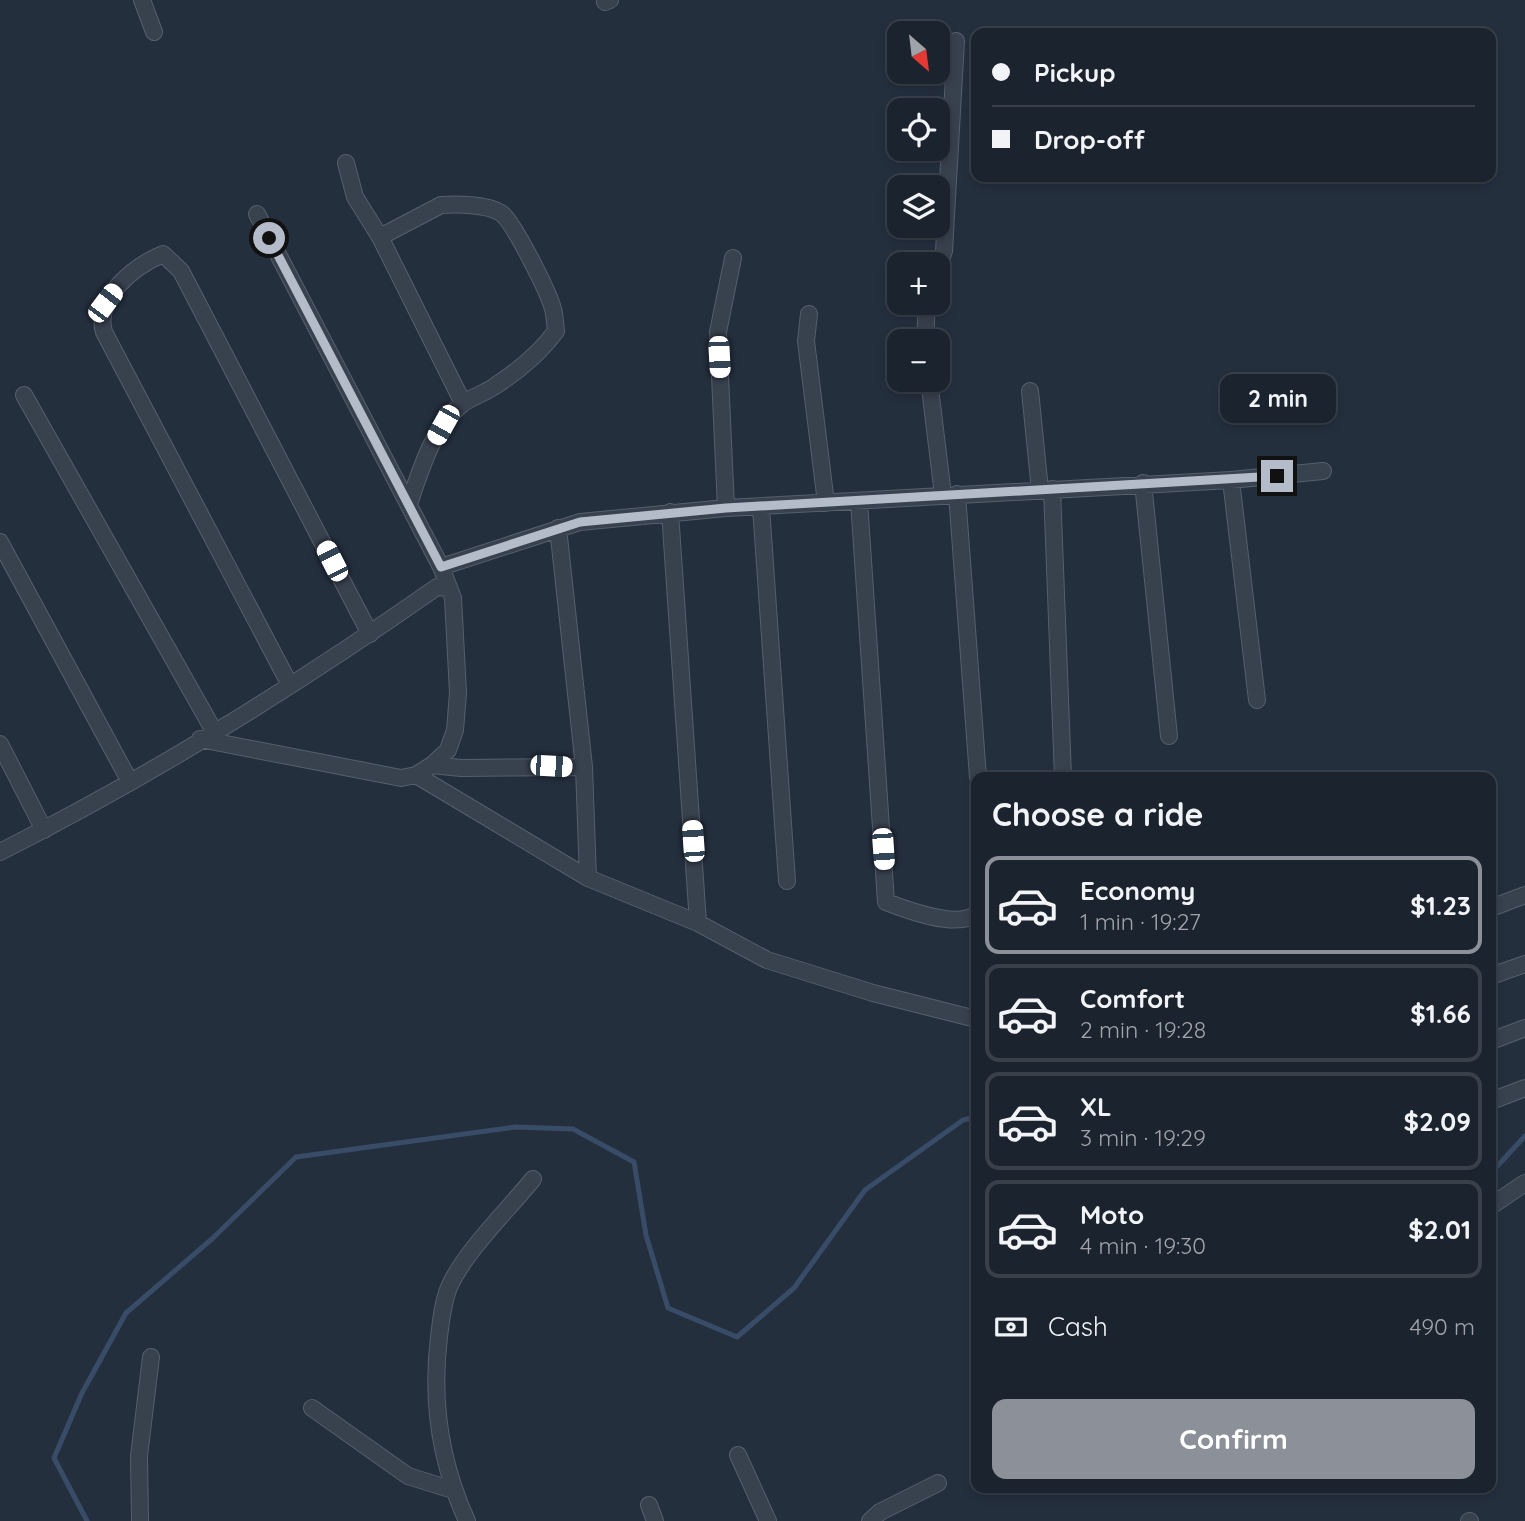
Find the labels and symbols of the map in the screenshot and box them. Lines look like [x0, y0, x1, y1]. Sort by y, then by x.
north arrow [887, 21, 950, 84]
route start [253, 222, 285, 254]
car [84, 280, 127, 326]
car [708, 335, 731, 379]
callout: 2 min [1219, 374, 1335, 424]
car [424, 402, 463, 448]
route end [1261, 460, 1293, 492]
car [314, 538, 351, 584]
car [530, 754, 573, 778]
car [682, 819, 705, 863]
car [872, 827, 895, 871]

